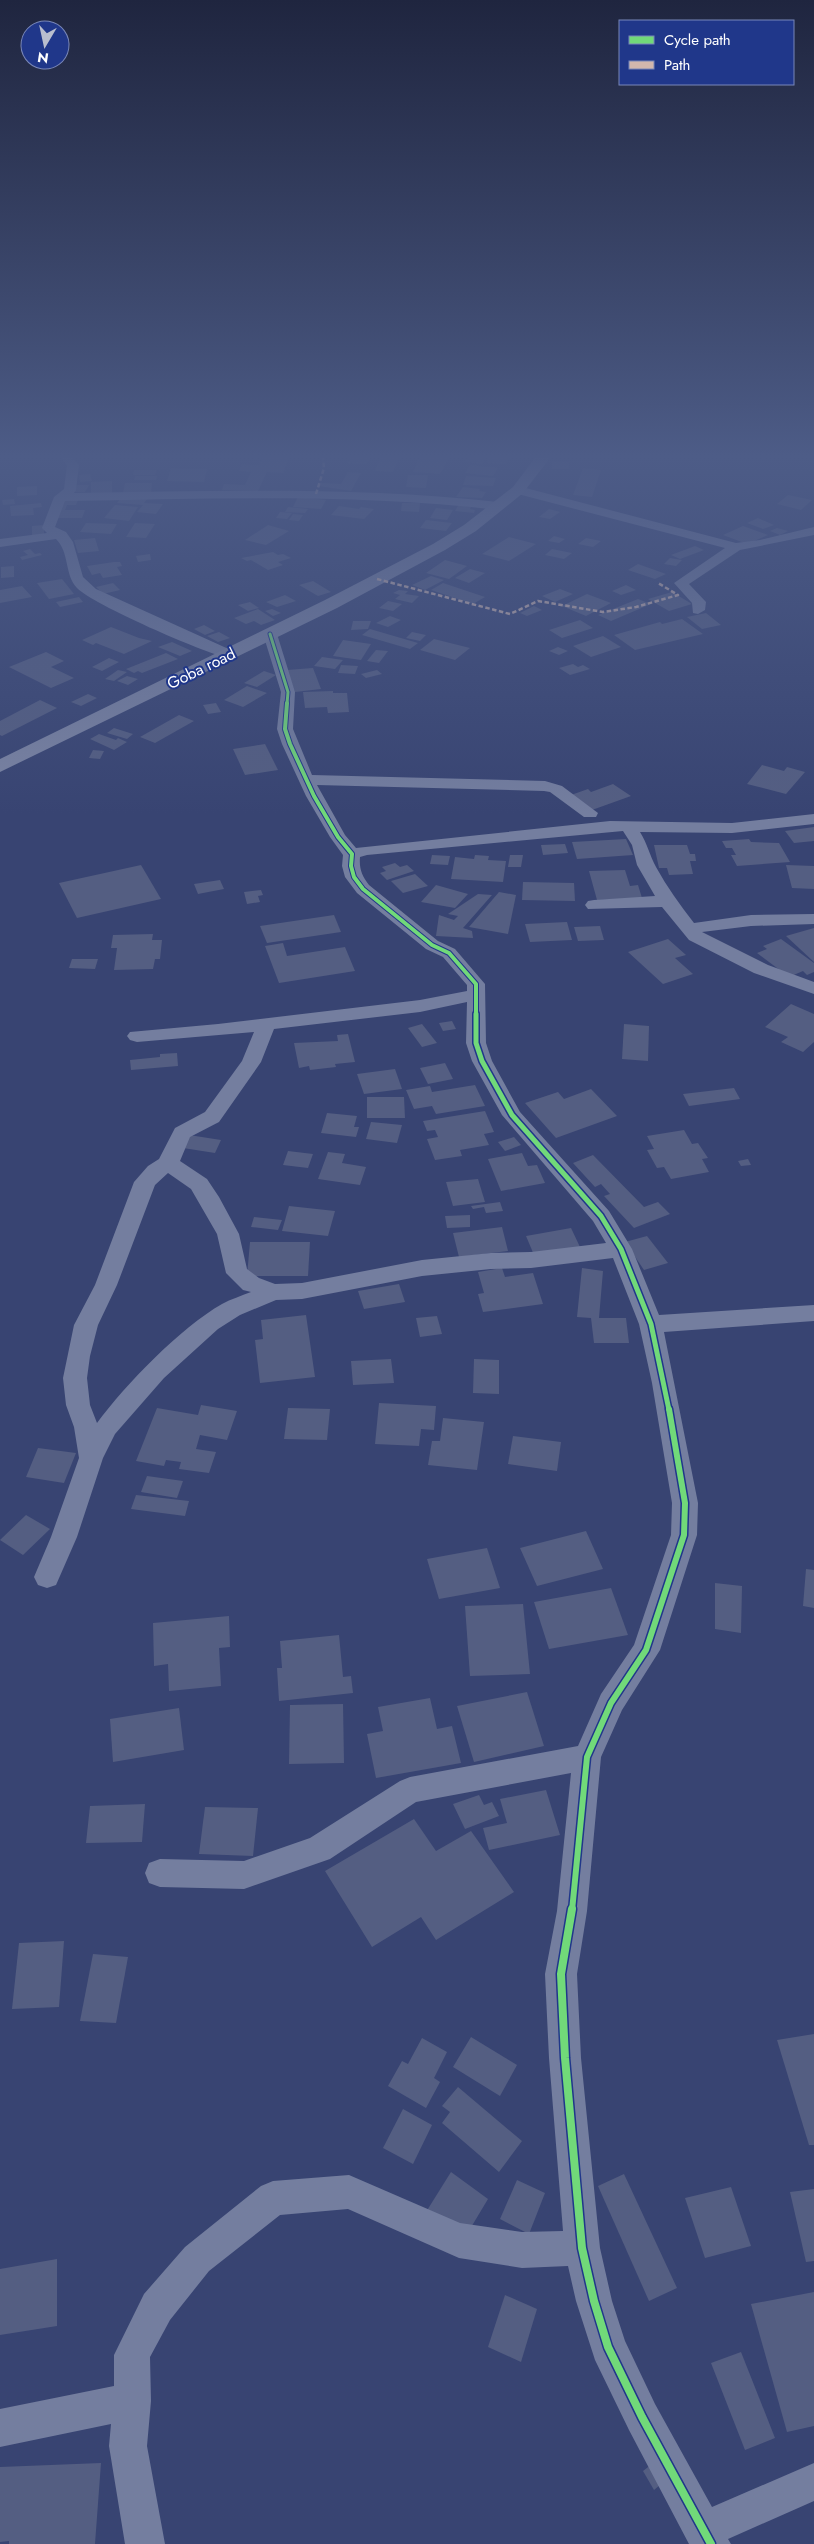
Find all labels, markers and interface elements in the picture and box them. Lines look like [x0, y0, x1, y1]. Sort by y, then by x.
north arrow [20, 20, 70, 70]
legend [619, 20, 794, 85]
text: Cycle path [664, 29, 731, 51]
text: N [36, 47, 50, 69]
text: Path [664, 54, 690, 76]
street label: Goba road [163, 642, 239, 695]

